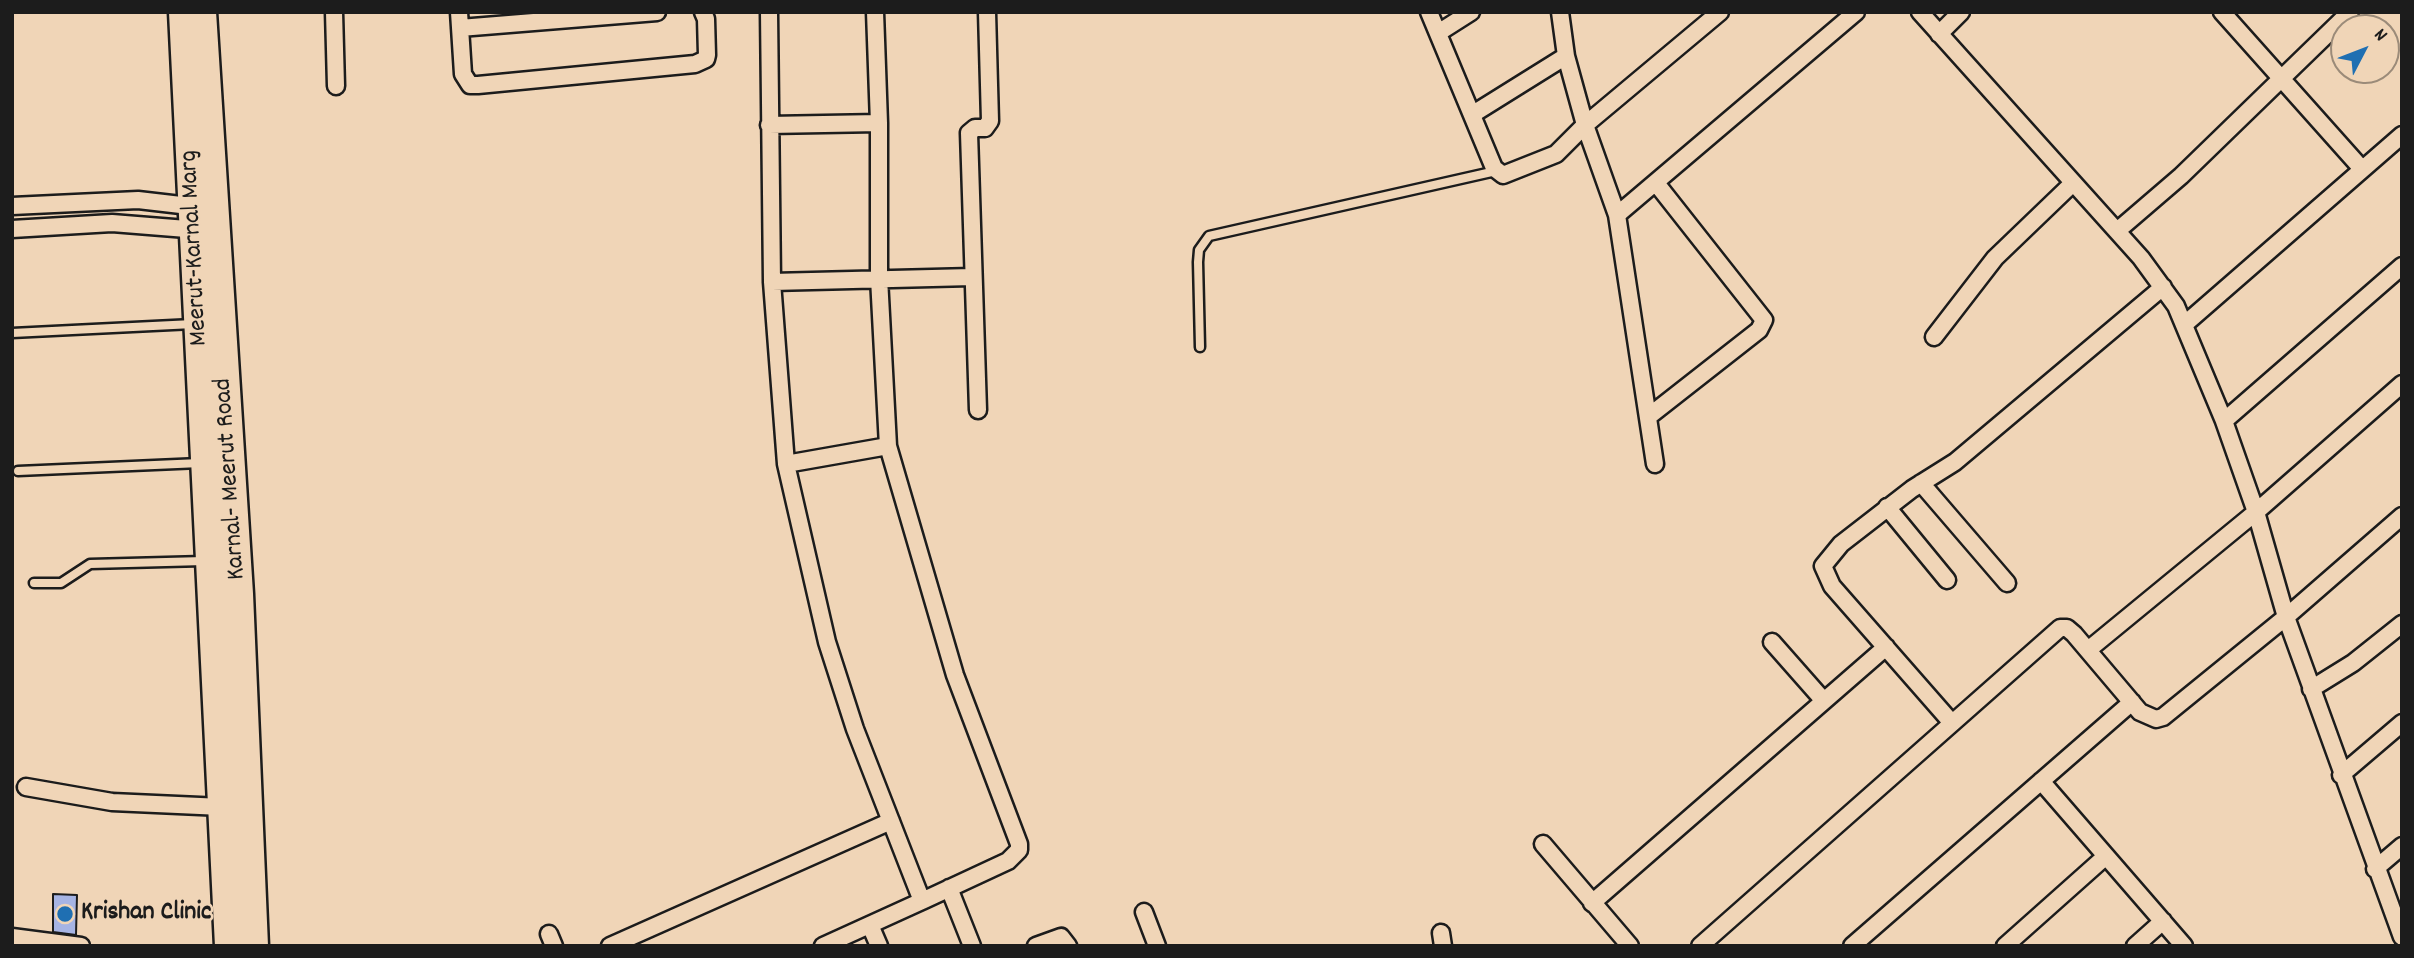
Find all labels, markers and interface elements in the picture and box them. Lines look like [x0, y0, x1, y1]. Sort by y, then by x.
north arrow [2330, 14, 2400, 84]
text: N [2366, 23, 2393, 48]
street label: Meerut-Karnal Marg [175, 149, 217, 347]
street label: Karnal- Meerut Road [209, 377, 255, 581]
place label: Krishan Clinic [81, 898, 211, 930]
marker: Krishan Clinic [55, 904, 75, 924]

